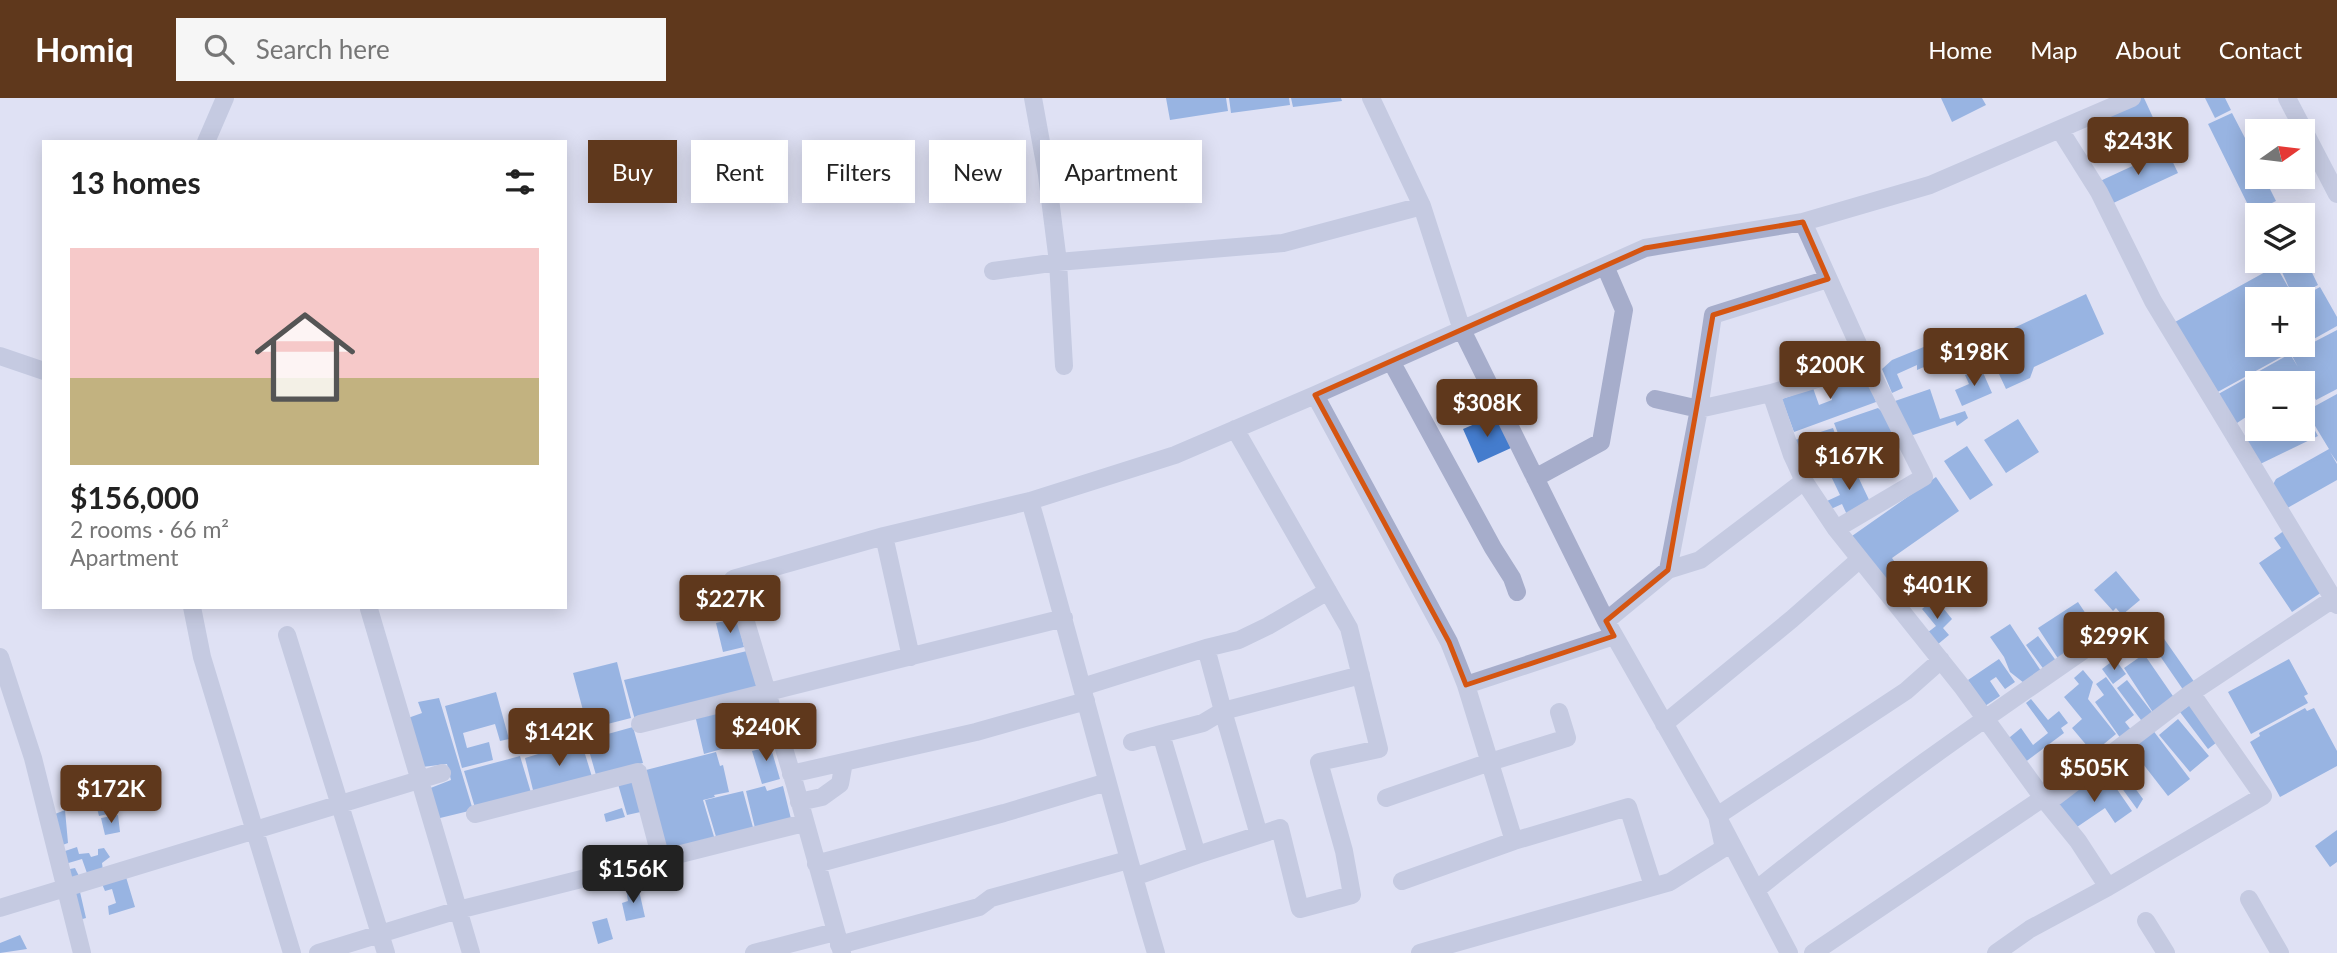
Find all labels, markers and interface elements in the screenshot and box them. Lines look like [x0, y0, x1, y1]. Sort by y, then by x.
search box [176, 18, 666, 81]
text: Homiq [35, 29, 134, 69]
icon: search [200, 30, 238, 68]
text: Search here [256, 33, 390, 65]
text: Home [1928, 35, 1992, 64]
text: Map [2030, 35, 2078, 64]
text: About [2116, 35, 2181, 64]
text: Contact [2219, 35, 2302, 64]
pin: $243K [2089, 118, 2187, 177]
north arrow [2245, 119, 2315, 189]
map controls [2245, 119, 2315, 441]
text: $243K [2103, 126, 2173, 154]
chip: Buy [588, 140, 677, 203]
chip: Rent [691, 140, 788, 203]
chip: Filters [802, 140, 915, 203]
chip: New [929, 140, 1026, 203]
chip: Apartment [1040, 140, 1202, 203]
icon: filters [501, 163, 539, 201]
text: 13 homes [70, 164, 201, 200]
button: layers [2245, 203, 2315, 273]
button: + [2245, 287, 2315, 357]
icon: home [242, 294, 368, 420]
pin: $198K [1925, 328, 2023, 388]
text: $198K [1939, 337, 2009, 365]
pin: $200K [1781, 342, 1879, 401]
text: $200K [1795, 350, 1865, 378]
button: − [2245, 371, 2315, 441]
pin: $308K [1438, 380, 1536, 439]
text: $308K [1452, 388, 1522, 416]
pin: $167K [1800, 432, 1898, 492]
text: $167K [1814, 441, 1884, 469]
text: $156,000 [70, 479, 199, 515]
text: 2 rooms · 66 m² [70, 515, 229, 543]
text: Apartment [70, 543, 178, 571]
pin: $401K [1888, 561, 1986, 621]
text: $401K [1902, 570, 1972, 598]
pin: $227K [681, 575, 779, 635]
text: $227K [695, 584, 765, 612]
pin: $299K [2065, 612, 2163, 672]
text: $299K [2079, 621, 2149, 649]
pin: $240K [717, 704, 815, 763]
pin: $142K [510, 708, 608, 768]
text: $240K [731, 712, 801, 740]
text: $142K [524, 717, 594, 745]
pin: $505K [2045, 744, 2143, 804]
text: $505K [2059, 753, 2129, 781]
pin: $172K [62, 766, 160, 825]
text: $172K [76, 774, 146, 802]
pin: $156K [584, 846, 682, 905]
text: $156K [598, 854, 668, 882]

